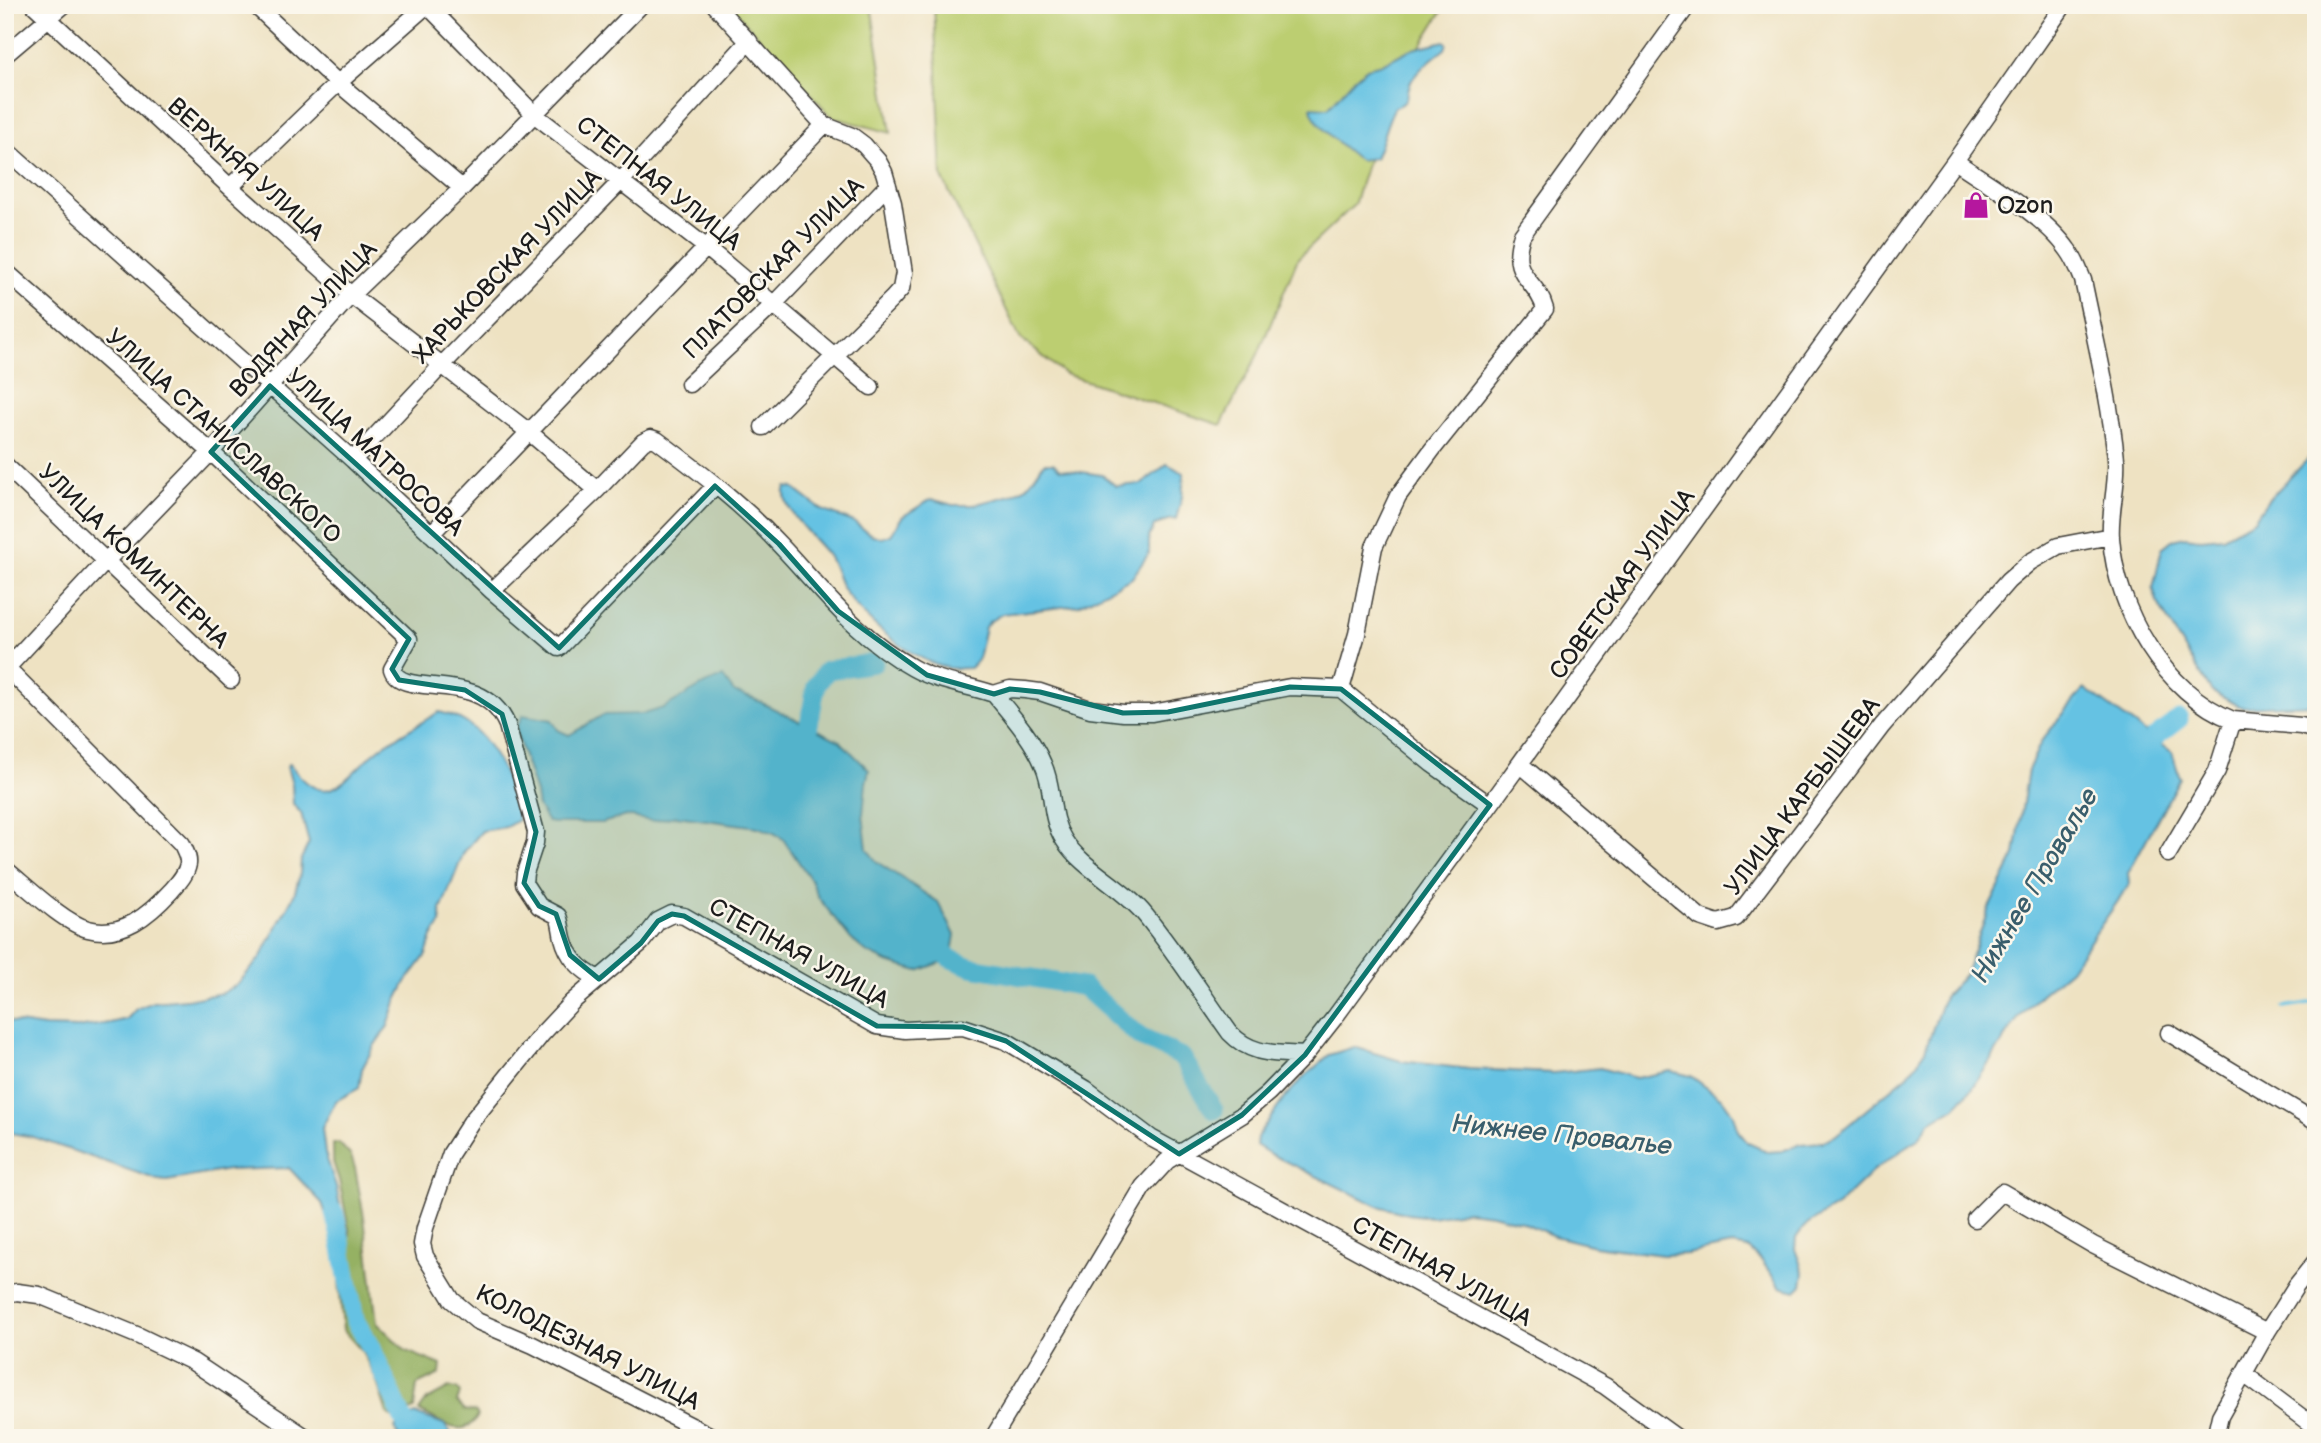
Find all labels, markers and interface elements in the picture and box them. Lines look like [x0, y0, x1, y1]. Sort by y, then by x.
street label: ВЕРХНЯЯ УЛИЦА [162, 92, 330, 247]
street label: СТЕПНАЯ УЛИЦА [571, 110, 747, 257]
street label: ХАРЬКОВСКАЯ УЛИЦА [407, 163, 608, 370]
street label: ПЛАТОВСКАЯ УЛИЦА [677, 171, 870, 365]
shop icon: Ozon [1961, 190, 1991, 220]
place label: Ozon [1997, 191, 2053, 220]
street label: ВОДЯНАЯ УЛИЦА [224, 235, 383, 403]
street label: УЛИЦА СТАНИСЛАВСКОГО [100, 323, 348, 550]
street label: УЛИЦА МАТРОСОВА [280, 363, 470, 543]
street label: УЛИЦА КОМИНТЕРНА [33, 458, 235, 655]
street label: СОВЕТСКАЯ УЛИЦА [1544, 483, 1702, 685]
street label: УЛИЦА КАРБЫШЕВА [1719, 691, 1887, 901]
water label: Нижнее Провалье [1965, 782, 2106, 989]
street label: СТЕПНАЯ УЛИЦА [704, 892, 894, 1015]
water label: Нижнее Провалье [1450, 1109, 1674, 1163]
street label: СТЕПНАЯ УЛИЦА [1347, 1210, 1537, 1333]
street label: КОЛОДЕЗНАЯ УЛИЦА [471, 1278, 705, 1417]

